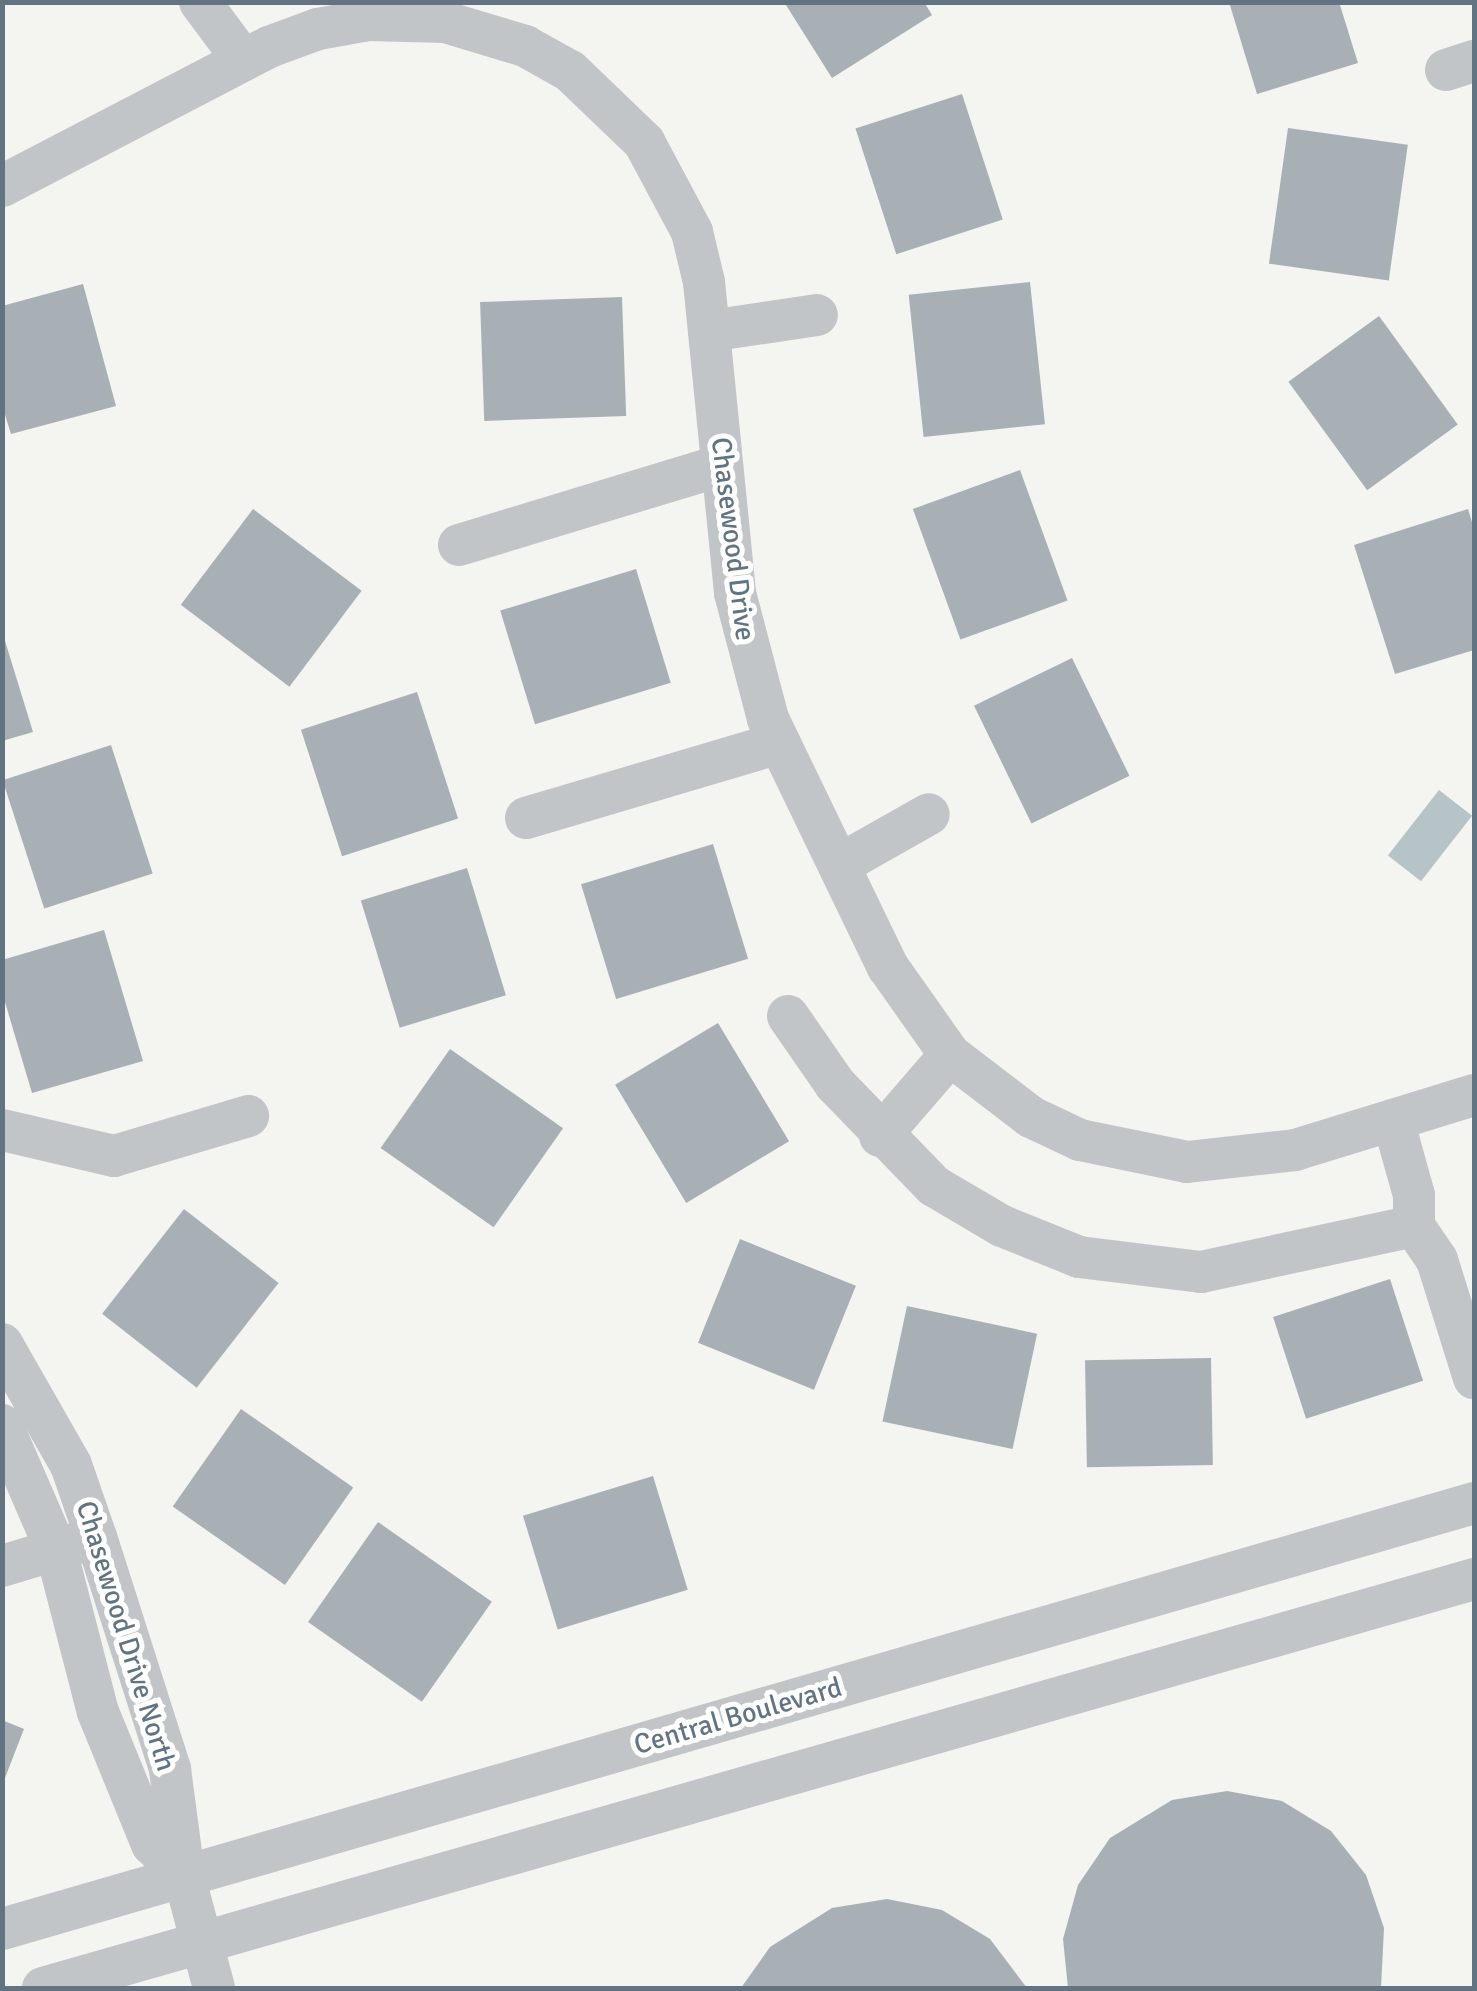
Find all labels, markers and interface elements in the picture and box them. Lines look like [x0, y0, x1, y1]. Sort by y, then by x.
street label: Chasewood Drive [704, 435, 762, 643]
street label: Chasewood Drive North [69, 1497, 183, 1775]
street label: Central Boulevard [630, 1670, 846, 1762]

